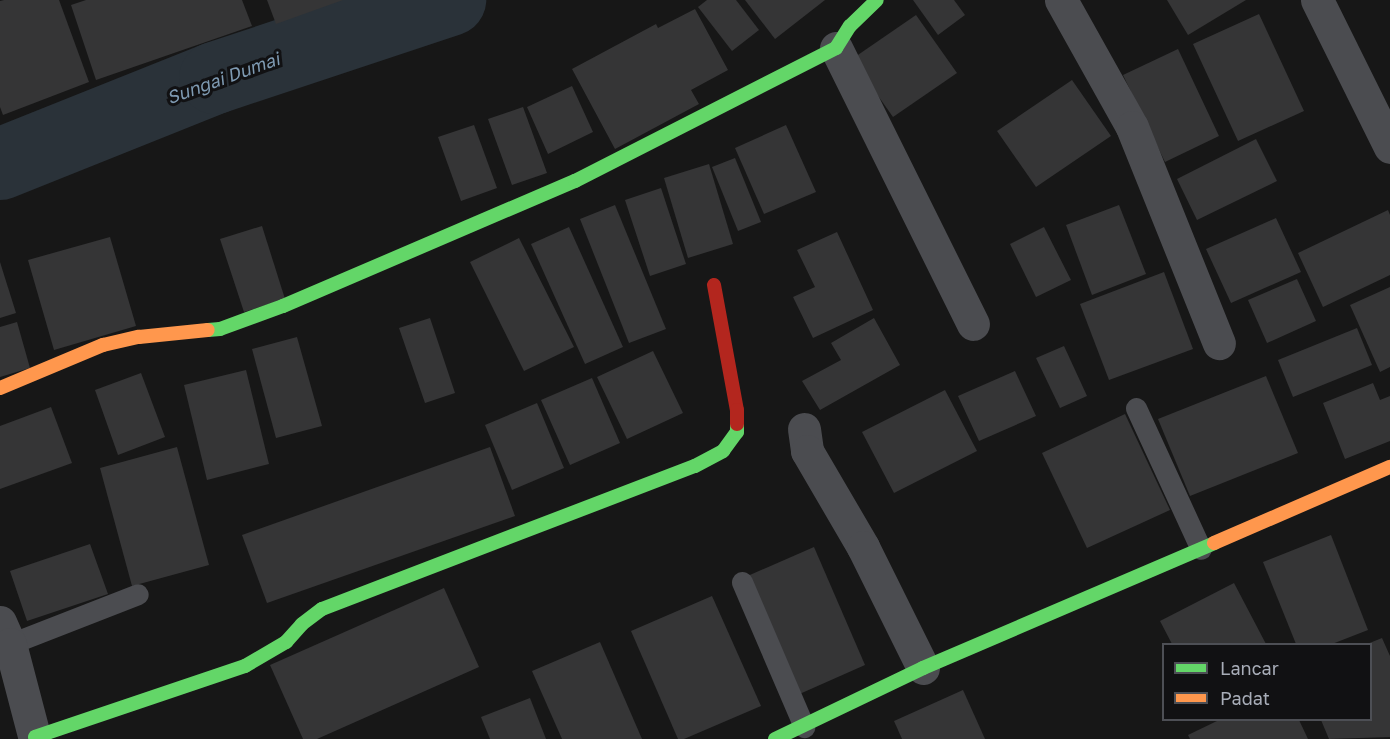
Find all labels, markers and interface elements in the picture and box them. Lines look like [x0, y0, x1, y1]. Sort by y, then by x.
water label: Sungai Dumai [164, 48, 282, 108]
legend [1162, 643, 1372, 721]
text: Lancar [1220, 657, 1279, 679]
text: Padat [1220, 687, 1270, 709]

